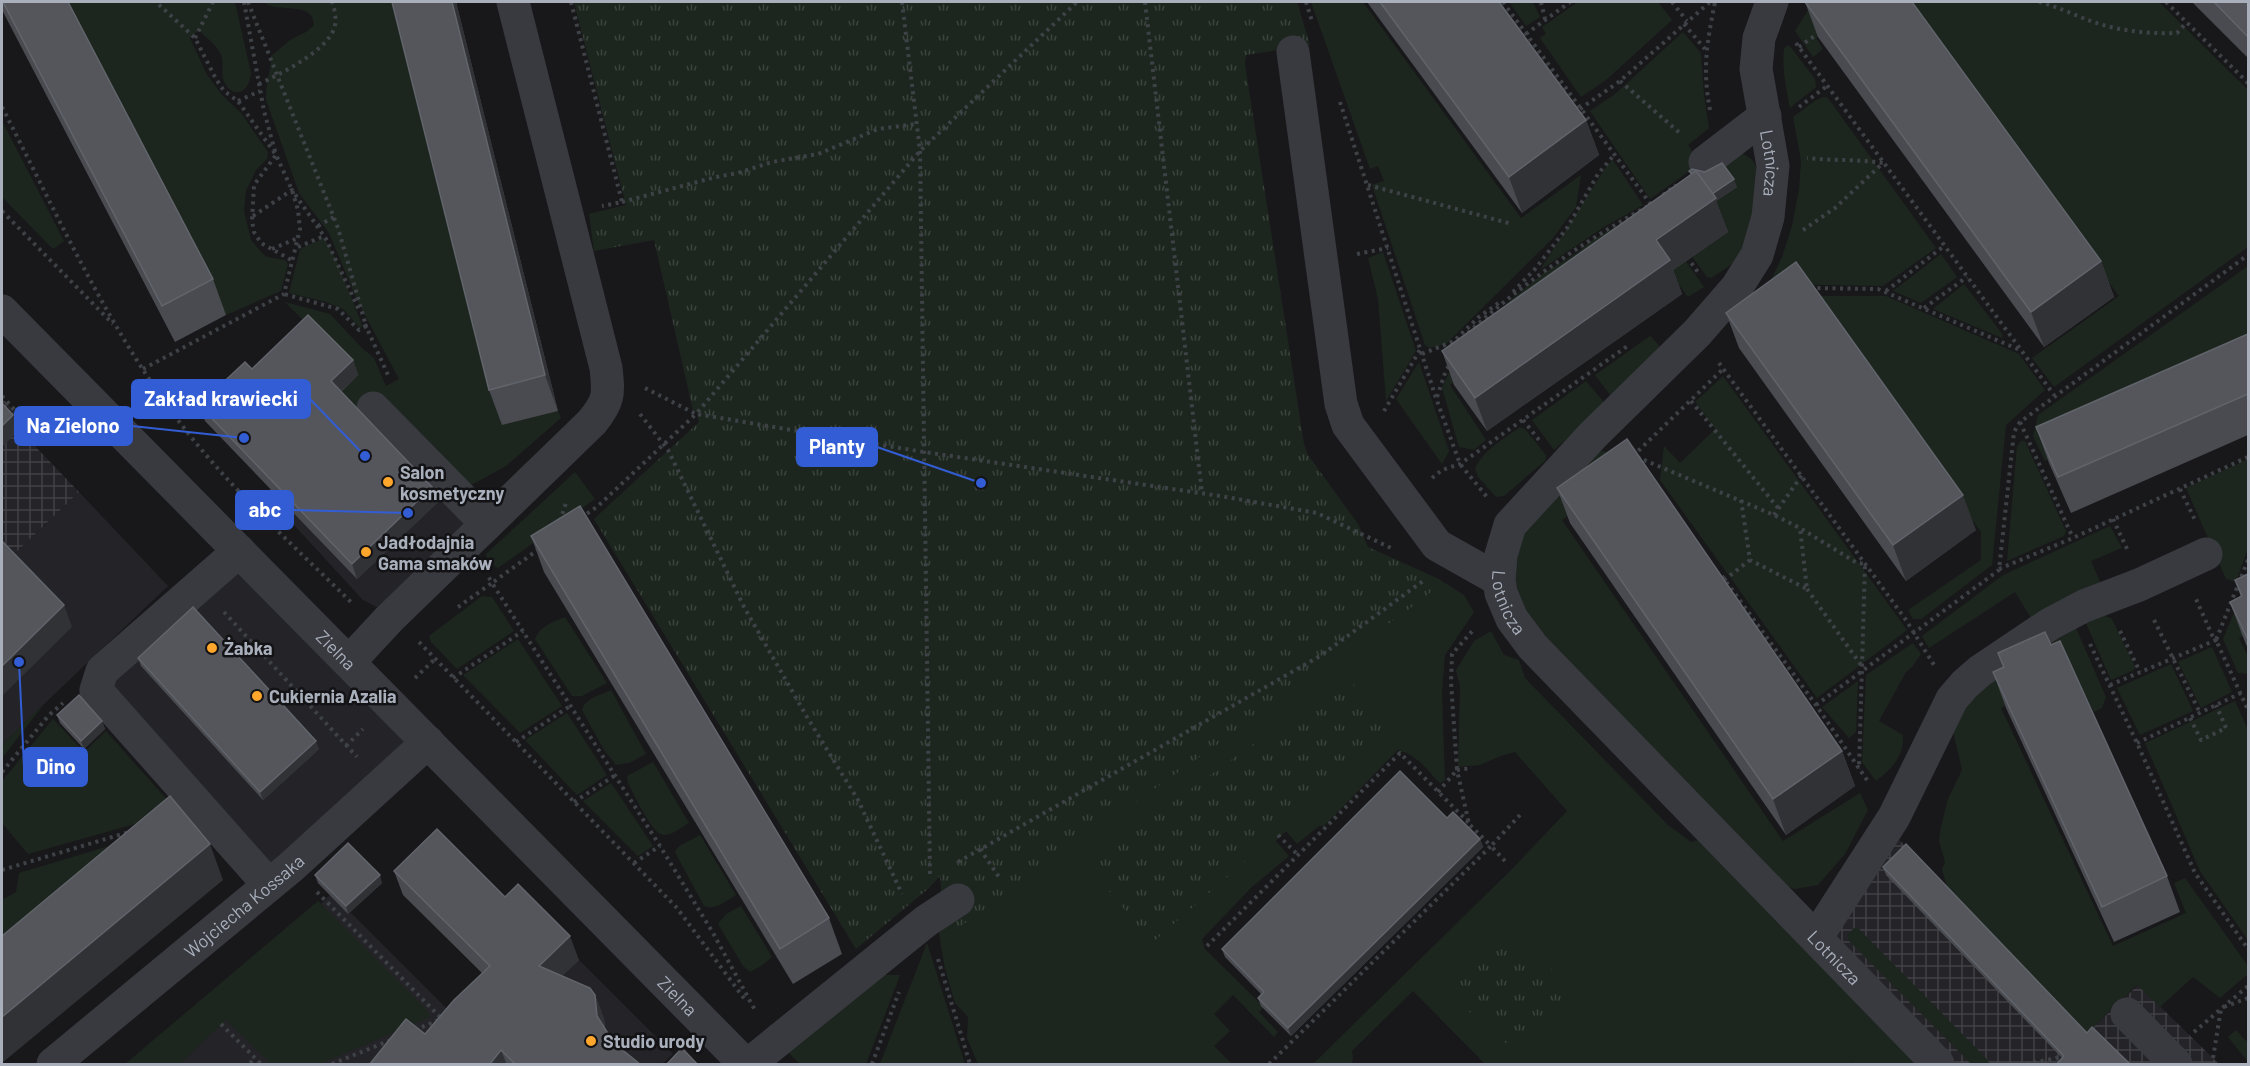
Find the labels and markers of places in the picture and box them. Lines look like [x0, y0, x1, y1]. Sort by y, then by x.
callout: Zakład krawiecki [132, 380, 310, 418]
callout: Na Zielono [15, 407, 132, 445]
callout: Planty [797, 428, 877, 466]
place label: Salon kosmetyczny [400, 461, 504, 504]
marker: Salon kosmetyczny [381, 475, 395, 489]
callout: abc [236, 491, 293, 529]
place label: Jadłodajnia Gama smaków [378, 531, 492, 574]
marker: Jadłodajnia Gama smaków [359, 545, 373, 559]
place label: Żabka [224, 637, 272, 659]
marker: Żabka [205, 641, 219, 655]
place label: Cukiernia Azalia [269, 685, 397, 707]
marker: Cukiernia Azalia [250, 689, 264, 703]
callout: Dino [24, 748, 87, 786]
place label: Studio urody [603, 1030, 705, 1052]
marker: Studio urody [584, 1034, 598, 1048]

